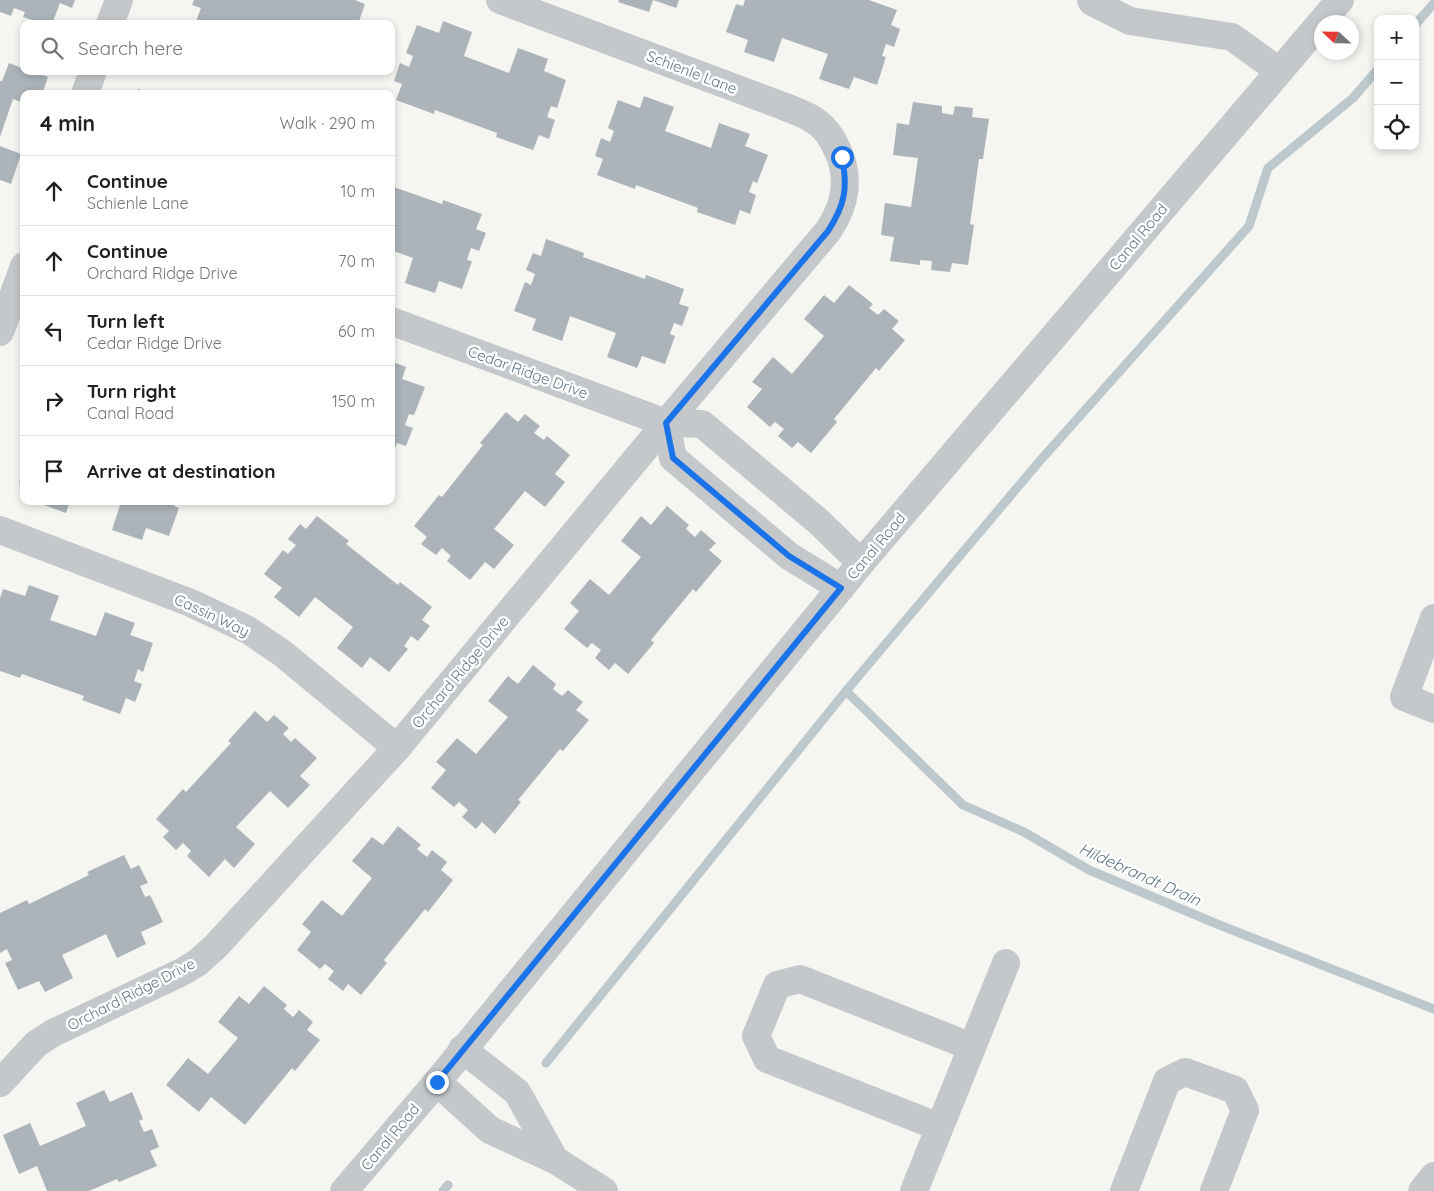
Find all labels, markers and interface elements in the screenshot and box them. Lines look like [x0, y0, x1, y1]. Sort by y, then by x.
north arrow [1314, 15, 1359, 60]
map controls [1374, 15, 1419, 150]
button: + [1374, 15, 1419, 60]
search box [20, 20, 395, 75]
icon: search [38, 34, 66, 62]
text: Search here [78, 36, 183, 60]
street label: Schienle Lane [644, 46, 740, 98]
button: − [1374, 60, 1419, 105]
button: locate [1374, 105, 1419, 150]
text: 4 min [40, 110, 95, 136]
text: Walk · 290 m [280, 113, 375, 133]
route start [831, 146, 854, 169]
text: Continue [87, 169, 168, 193]
icon: ahead [40, 177, 68, 205]
text: 10 m [341, 181, 375, 201]
text: Schienle Lane [87, 193, 189, 213]
street label: Canal Road [1105, 200, 1171, 274]
text: Continue [87, 239, 168, 263]
icon: ahead [40, 247, 68, 275]
text: 70 m [338, 251, 375, 271]
text: Orchard Ridge Drive [87, 263, 237, 283]
text: Turn left [87, 309, 165, 333]
icon: left [40, 317, 68, 345]
text: 60 m [338, 321, 375, 341]
text: Cedar Ridge Drive [87, 333, 222, 353]
street label: Cedar Ridge Drive [465, 341, 591, 403]
text: Turn right [87, 379, 176, 403]
icon: right [40, 387, 68, 415]
text: 150 m [332, 391, 375, 411]
text: Canal Road [87, 403, 174, 423]
icon: arrive [40, 457, 68, 485]
text: Arrive at destination [87, 459, 276, 483]
street label: Canal Road [843, 509, 909, 583]
street label: Cassin Way [171, 589, 253, 641]
street label: Orchard Ridge Drive [407, 612, 513, 732]
water label: Hildebrandt Drain [1076, 838, 1205, 910]
street label: Orchard Ridge Drive [64, 954, 198, 1034]
route end [426, 1071, 449, 1094]
street label: Canal Road [357, 1100, 423, 1174]

